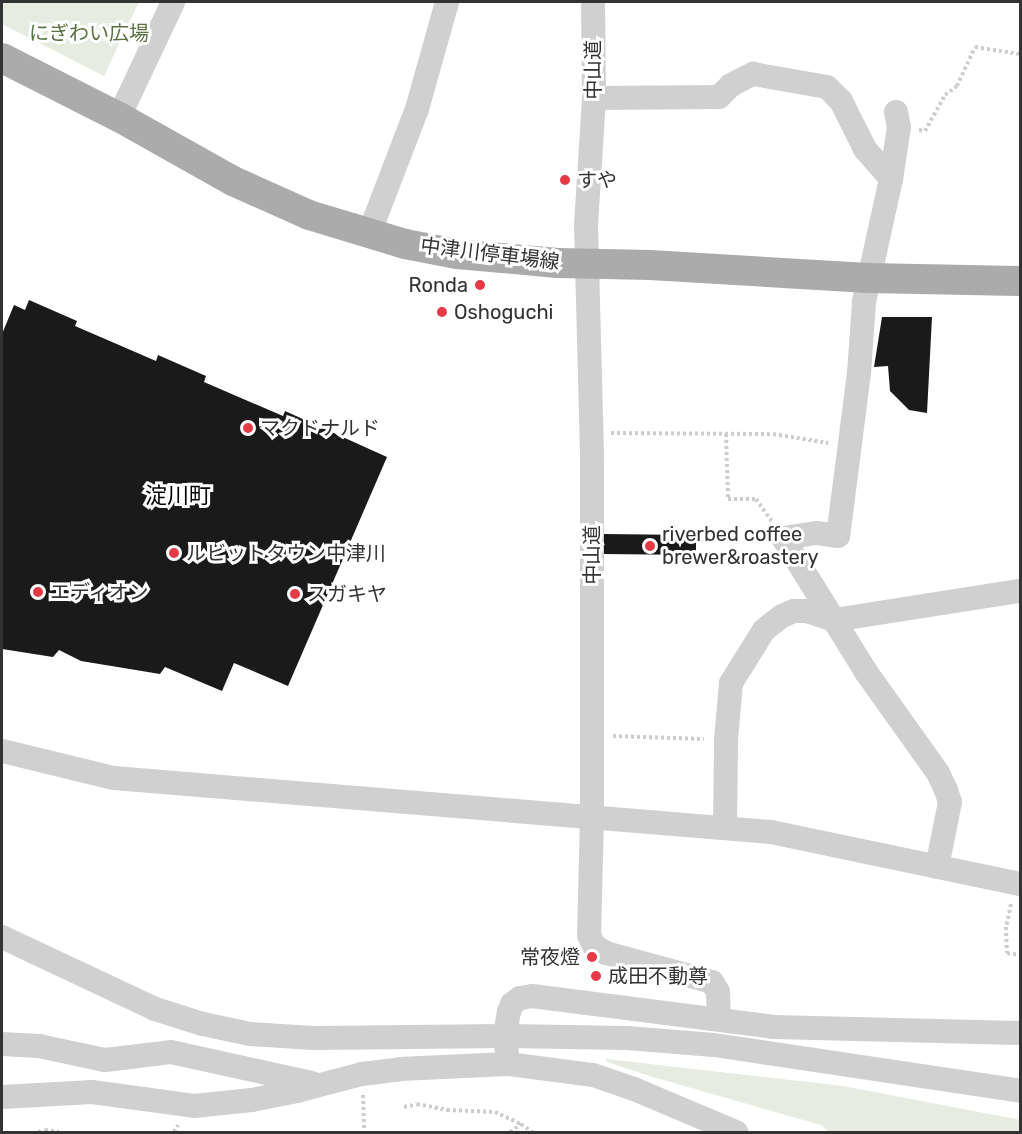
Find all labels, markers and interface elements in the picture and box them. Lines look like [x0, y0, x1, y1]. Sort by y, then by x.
park label: にぎわい広場 [29, 21, 149, 45]
street label: 中山道 [581, 40, 605, 100]
place label: すや [577, 168, 617, 192]
marker: すや [558, 173, 572, 187]
street label: 中津川停車場線 [419, 234, 561, 274]
place label: Ronda [408, 273, 468, 297]
marker: Ronda [473, 278, 487, 292]
place label: Oshoguchi [454, 300, 553, 324]
marker: Oshoguchi [435, 305, 449, 319]
place label: マクドナルド [260, 416, 380, 440]
marker: マクドナルド [241, 421, 255, 435]
district label: 淀川町 [145, 483, 211, 509]
place label: riverbed coffee brewer&roastery [662, 522, 818, 569]
street label: 中山道 [580, 525, 604, 585]
marker: riverbed coffee brewer&roastery [643, 539, 657, 553]
place label: ルビットタウン中津川 [186, 541, 386, 565]
marker: ルビットタウン中津川 [167, 546, 181, 560]
place label: エディオン [50, 580, 150, 604]
place label: スガキヤ [307, 582, 387, 606]
marker: エディオン [31, 585, 45, 599]
marker: スガキヤ [288, 587, 302, 601]
place label: 常夜燈 [520, 945, 580, 969]
marker: 常夜燈 [585, 950, 599, 964]
place label: 成田不動尊 [608, 964, 708, 988]
marker: 成田不動尊 [589, 969, 603, 983]

